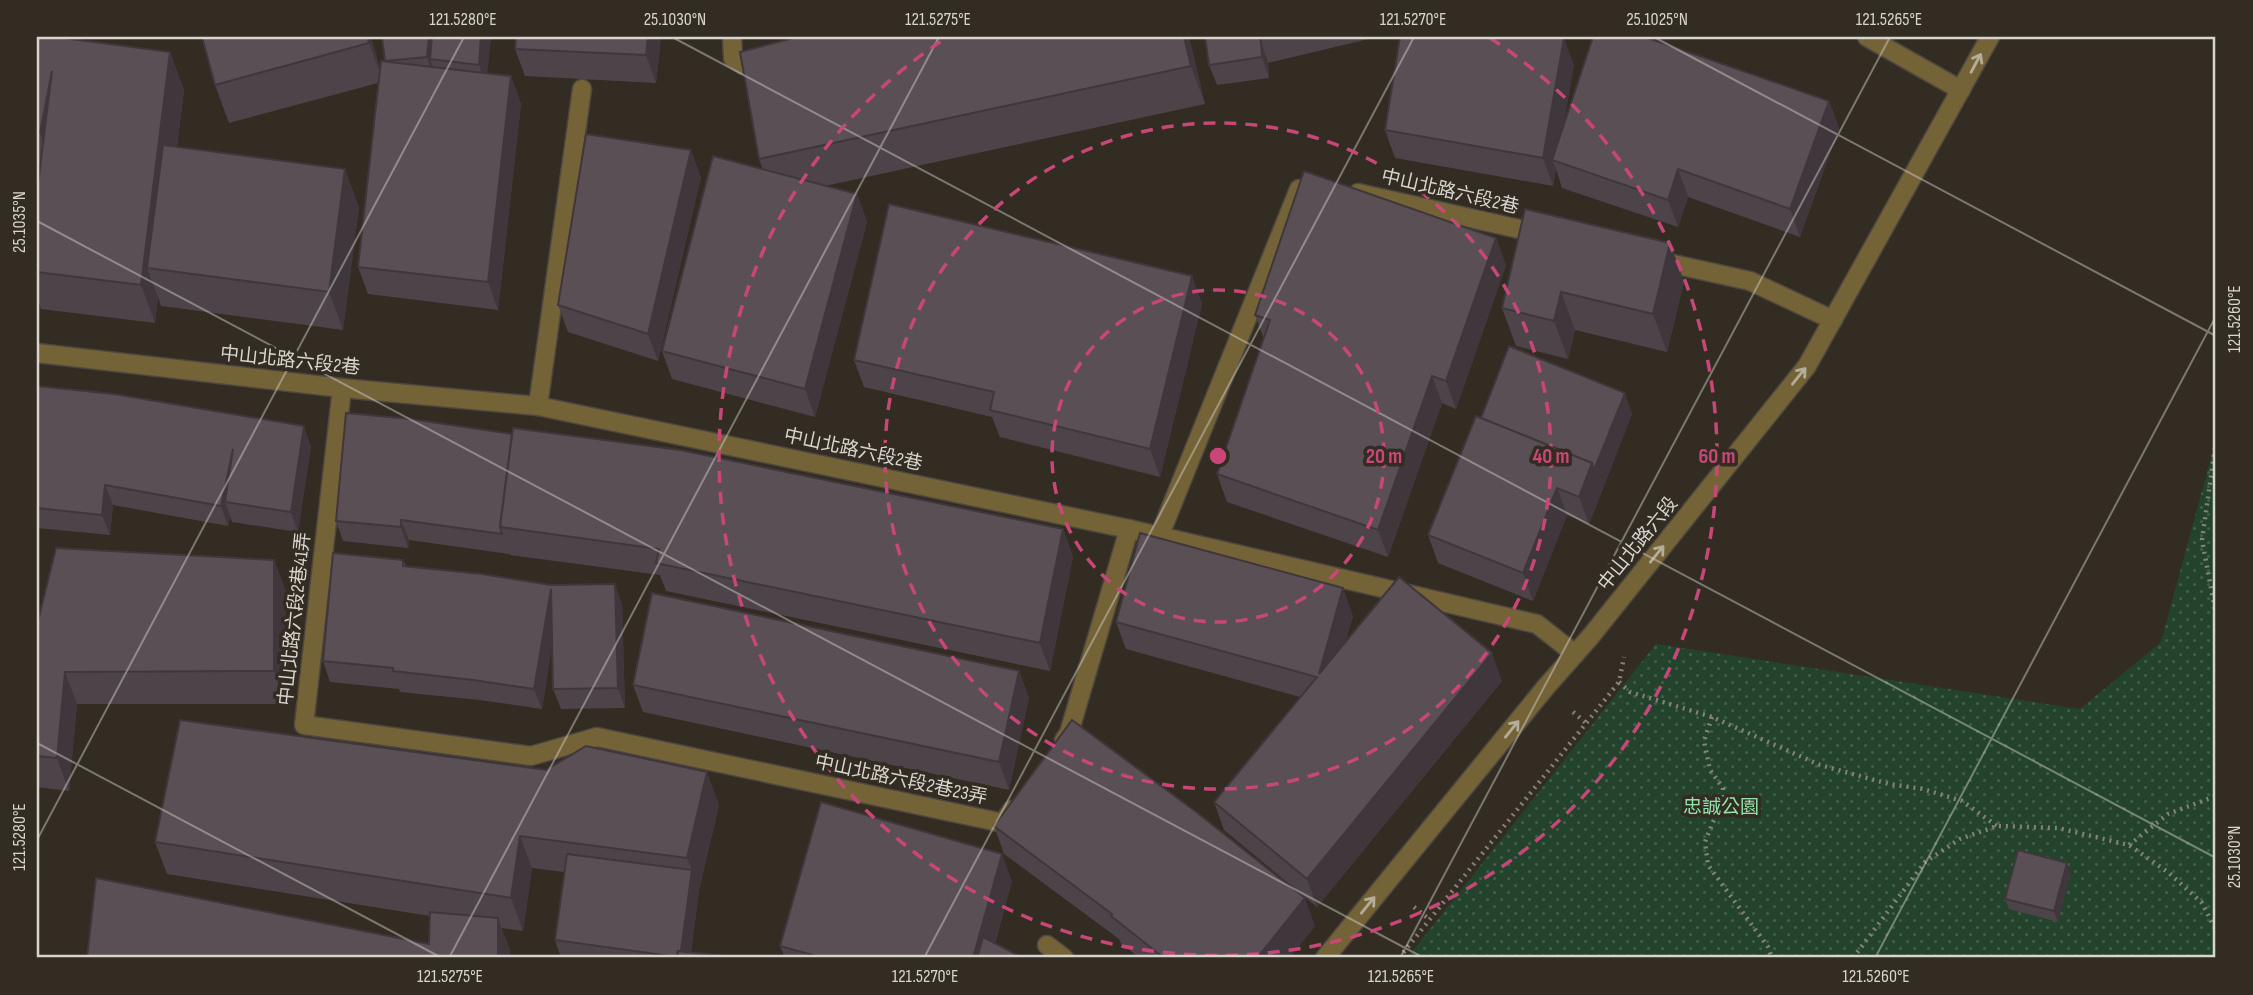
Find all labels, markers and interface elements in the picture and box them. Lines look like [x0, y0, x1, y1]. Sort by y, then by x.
text: 121.5280°E [429, 9, 497, 30]
text: 25.1030°N [644, 9, 706, 30]
text: 121.5275°E [905, 9, 971, 30]
text: 121.5270°E [1380, 9, 1446, 30]
text: 25.1025°N [1626, 9, 1688, 30]
text: 121.5265°E [1856, 9, 1922, 30]
one-way arrow [1969, 53, 1983, 74]
street label: 中山北路六段2巷 [1379, 165, 1521, 219]
text: 25.1035°N [9, 191, 30, 253]
text: 121.5260°E [2224, 285, 2245, 353]
street label: 中山北路六段2巷 [219, 342, 361, 380]
one-way arrow [1791, 368, 1806, 386]
street label: 中山北路六段2巷 [782, 424, 924, 476]
centre of rings [1206, 444, 1230, 468]
text: 20 m [1366, 444, 1402, 469]
text: 40 m [1533, 444, 1569, 469]
text: 60 m [1698, 444, 1736, 469]
street label: 中山北路六段 [1593, 492, 1683, 596]
street label: 中山北路六段2巷41弄 [274, 531, 316, 707]
one-way arrow [1649, 545, 1664, 563]
one-way arrow [1504, 721, 1519, 739]
street label: 中山北路六段2巷23弄 [813, 750, 989, 810]
park label: 忠誠公園 [1683, 796, 1759, 819]
text: 121.5280°E [9, 803, 30, 871]
text: 25.1030°N [2224, 826, 2245, 888]
one-way arrow [1360, 897, 1375, 915]
text: 121.5275°E [417, 966, 483, 987]
text: 121.5270°E [892, 966, 958, 987]
text: 121.5265°E [1368, 966, 1434, 987]
text: 121.5260°E [1842, 966, 1910, 987]

